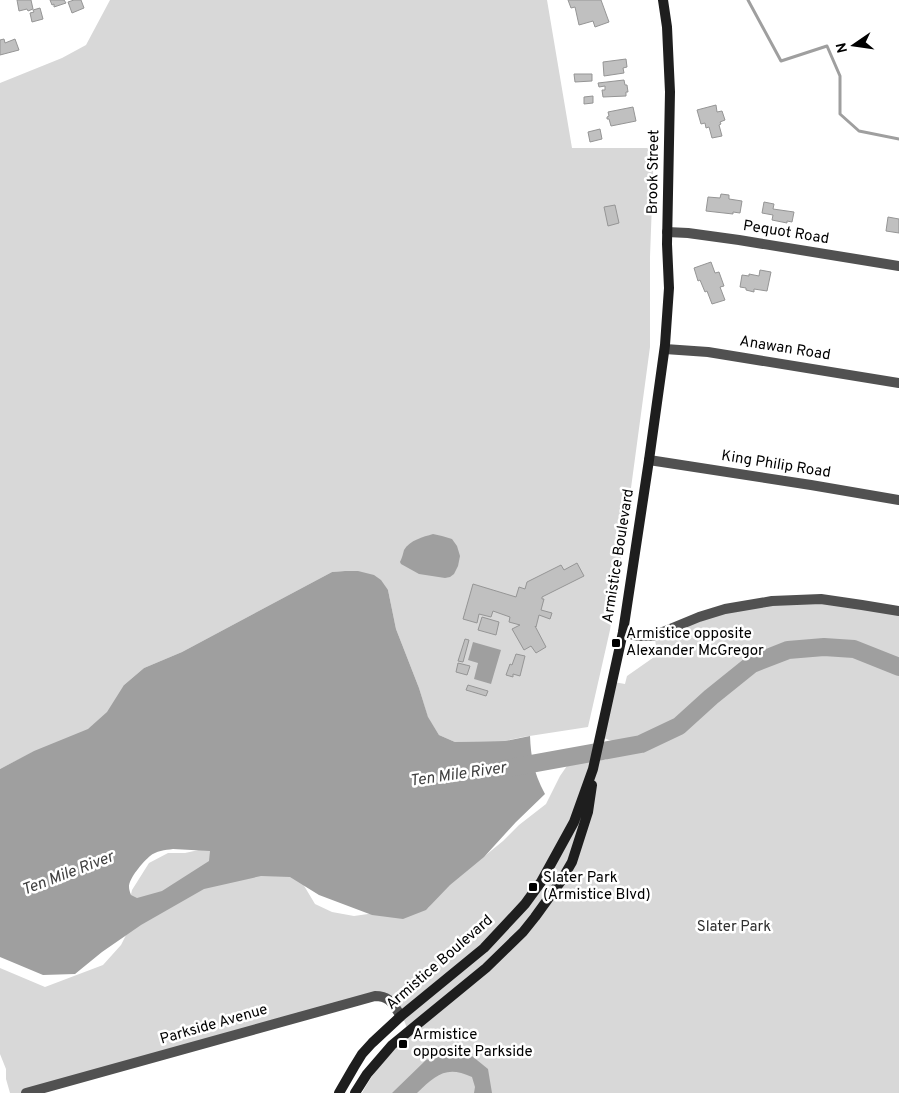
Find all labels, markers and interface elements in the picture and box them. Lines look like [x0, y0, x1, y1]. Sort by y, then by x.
north arrow [829, 20, 879, 70]
text: N [833, 41, 852, 54]
street label: Brook Street [644, 129, 664, 215]
street label: Pequot Road [742, 217, 830, 249]
street label: Anawan Road [738, 332, 832, 366]
street label: King Philip Road [720, 447, 832, 483]
street label: Armistice Boulevard [599, 488, 639, 624]
place label: Armistice opposite Alexander McGregor [626, 625, 764, 661]
marker: Armistice opposite Alexander McGregor [610, 637, 622, 649]
water label: Ten Mile River [409, 758, 509, 792]
water label: Ten Mile River [19, 847, 119, 901]
place label: Slater Park (Armistice Blvd) [543, 869, 651, 905]
marker: Slater Park (Armistice Blvd) [527, 881, 539, 893]
street label: Armistice Boulevard [383, 911, 497, 1015]
park label: Slater Park [697, 918, 771, 937]
street label: Parkside Avenue [158, 1001, 270, 1049]
place label: Armistice opposite Parkside [413, 1026, 533, 1062]
marker: Armistice opposite Parkside [397, 1038, 409, 1050]

